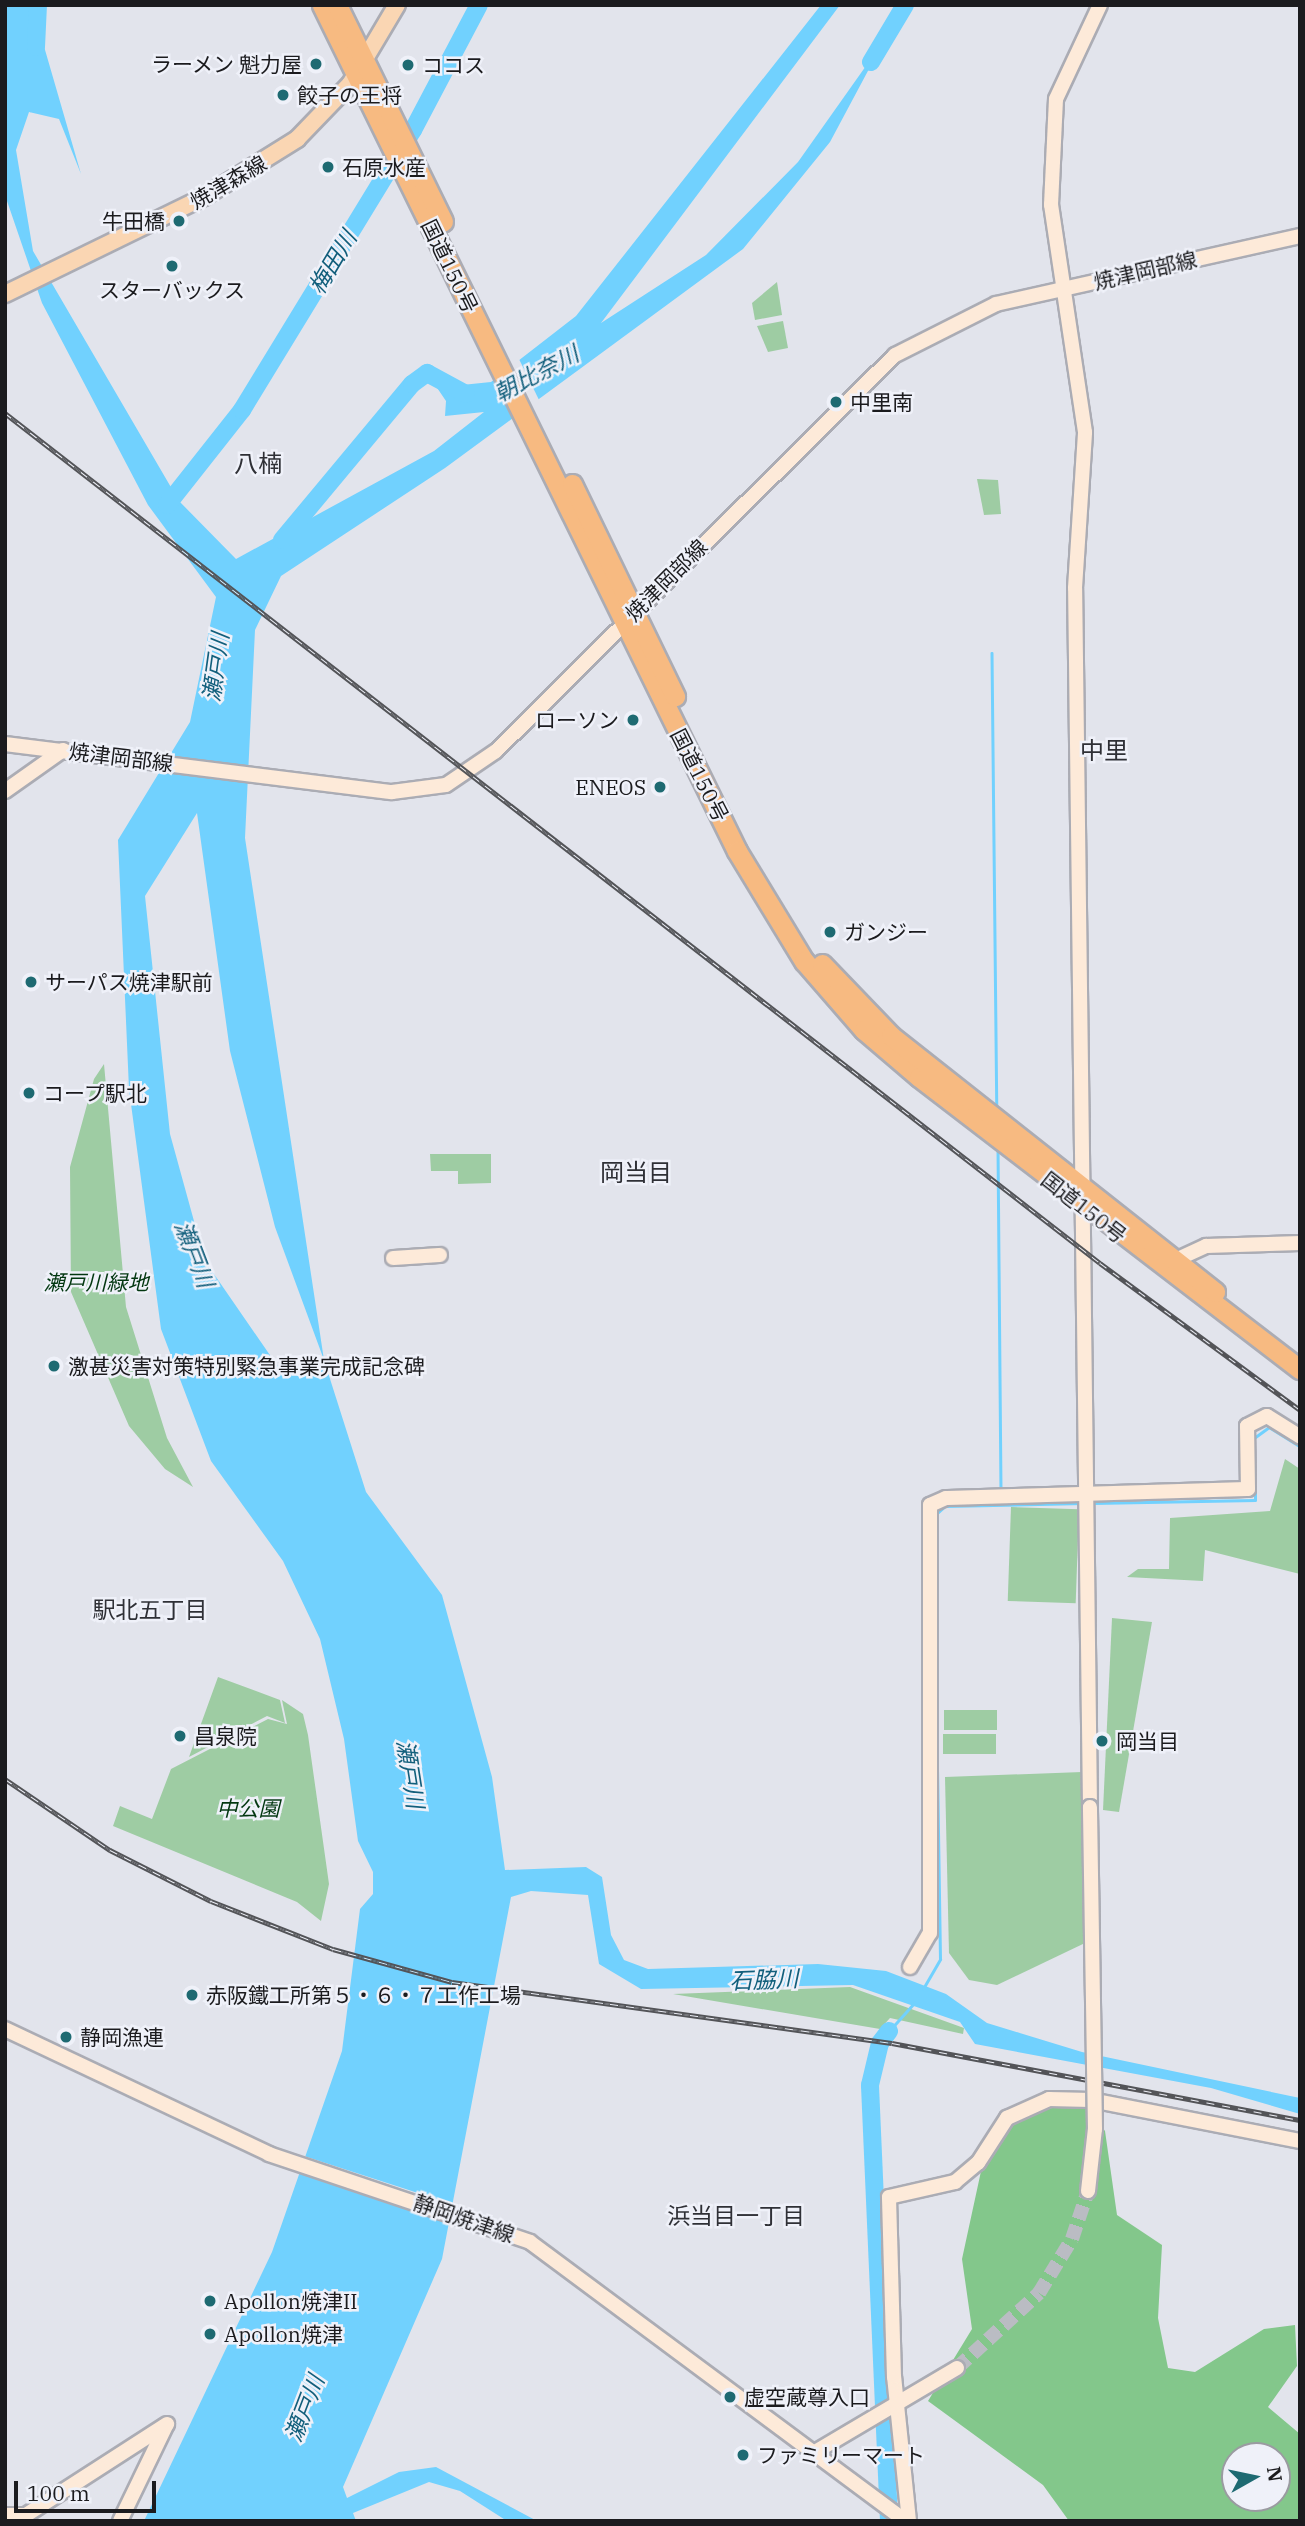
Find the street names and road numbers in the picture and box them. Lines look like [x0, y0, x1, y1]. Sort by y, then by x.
street label: 焼津森線 [185, 150, 271, 214]
street label: 国道150号 [417, 215, 483, 317]
street label: 焼津岡部線 [1091, 246, 1199, 294]
street label: 焼津岡部線 [620, 534, 712, 626]
street label: 国道150号 [666, 724, 734, 826]
street label: 焼津岡部線 [67, 738, 175, 776]
street label: 国道150号 [1037, 1166, 1131, 1248]
street label: 静岡焼津線 [410, 2189, 518, 2247]

